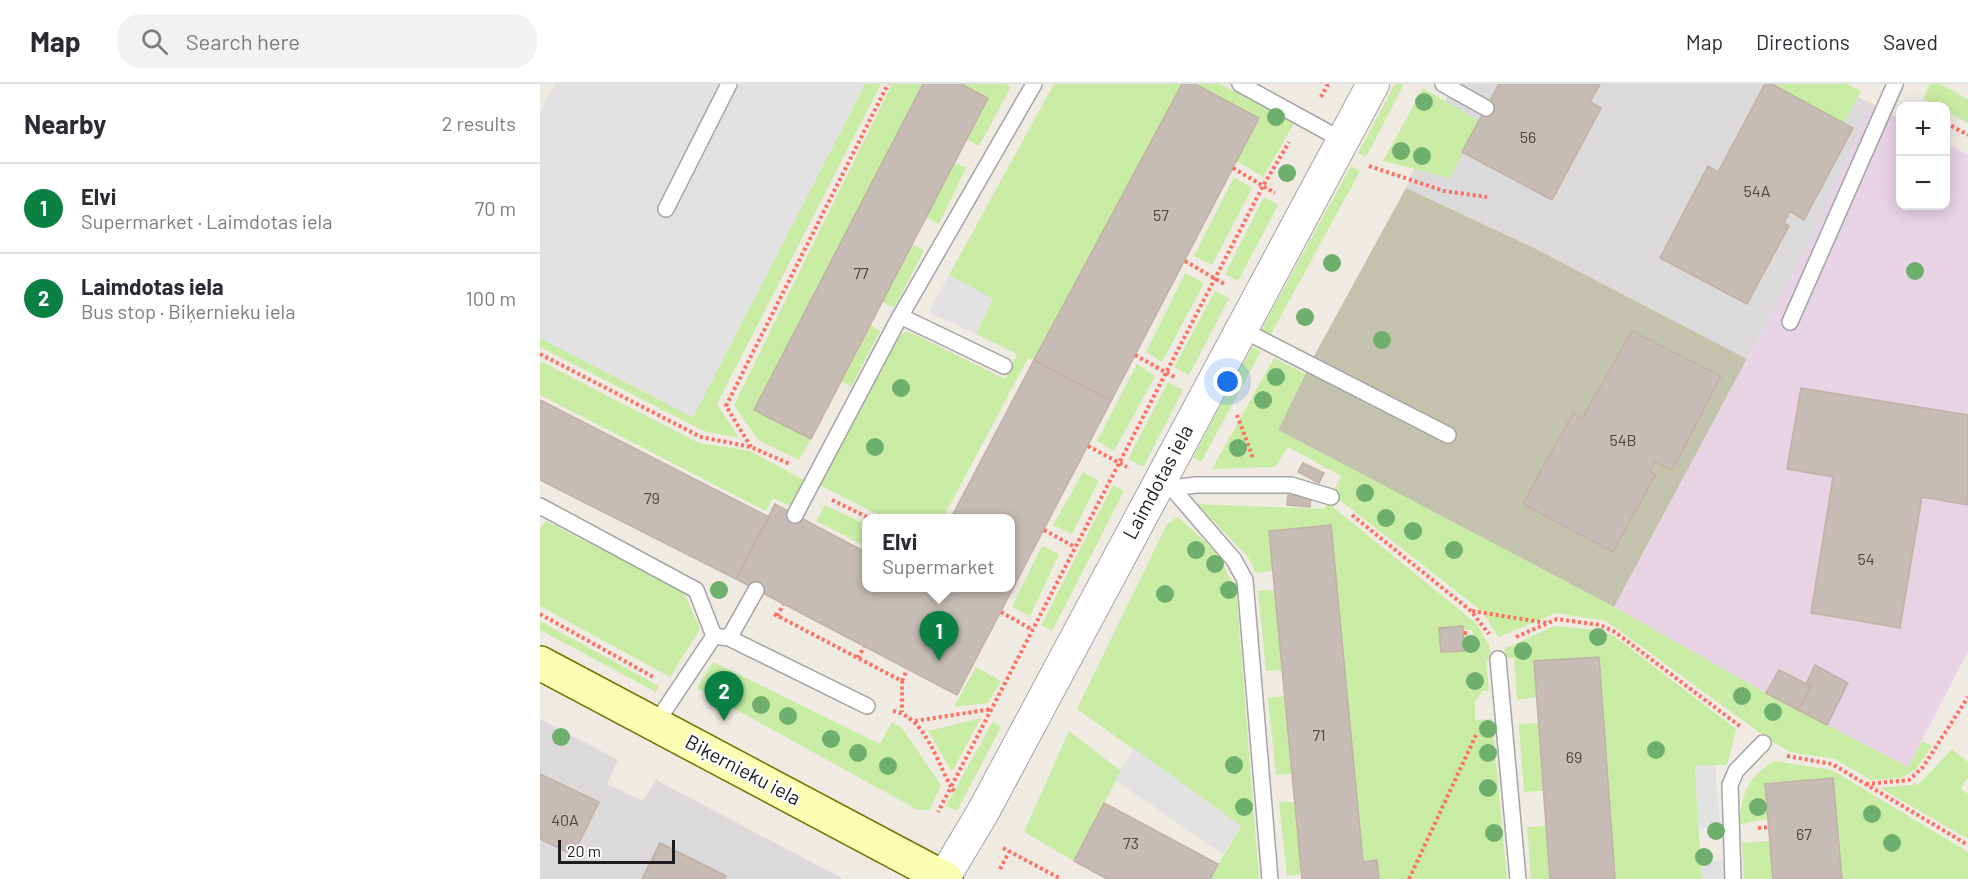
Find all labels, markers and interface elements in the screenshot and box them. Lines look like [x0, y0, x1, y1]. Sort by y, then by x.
search box [117, 14, 537, 68]
text: Map [30, 24, 81, 58]
icon: search [138, 25, 171, 58]
text: Search here [186, 28, 300, 54]
text: Map [1686, 29, 1723, 54]
text: Directions [1756, 29, 1850, 54]
text: Saved [1883, 29, 1938, 54]
map controls [1896, 102, 1950, 210]
button: + [1896, 102, 1950, 156]
text: Nearby [24, 108, 106, 139]
text: 2 results [442, 111, 516, 135]
house number: 56 [1520, 127, 1536, 146]
button: − [1896, 156, 1950, 210]
house number: 54A [1744, 181, 1771, 200]
text: Elvi [81, 183, 116, 209]
text: 1 [40, 196, 47, 220]
text: 70 m [475, 196, 516, 220]
house number: 57 [1153, 205, 1169, 224]
text: Supermarket · Laimdotas iela [81, 209, 332, 233]
house number: 77 [853, 263, 869, 282]
text: Laimdotas iela [81, 273, 224, 299]
text: 2 [38, 286, 49, 310]
text: 100 m [466, 286, 516, 310]
text: Bus stop · Biķernieku iela [81, 299, 295, 323]
your location [1213, 367, 1242, 396]
street label: Laimdotas iela [1117, 420, 1197, 543]
house number: 54B [1609, 430, 1637, 449]
house number: 79 [644, 488, 660, 507]
popup [862, 514, 1015, 592]
text: Elvi [882, 528, 917, 554]
house number: 54 [1857, 549, 1875, 568]
text: Supermarket [882, 554, 995, 578]
pin: 1 [920, 612, 958, 661]
pin: 2 [704, 672, 744, 721]
house number: 71 [1312, 725, 1326, 744]
street label: Biķernieku iela [682, 729, 805, 810]
house number: 69 [1566, 747, 1582, 766]
house number: 40A [551, 810, 579, 829]
house number: 67 [1796, 824, 1812, 843]
house number: 73 [1123, 833, 1139, 852]
scale bar [558, 837, 675, 864]
text: 20 m [567, 841, 601, 860]

